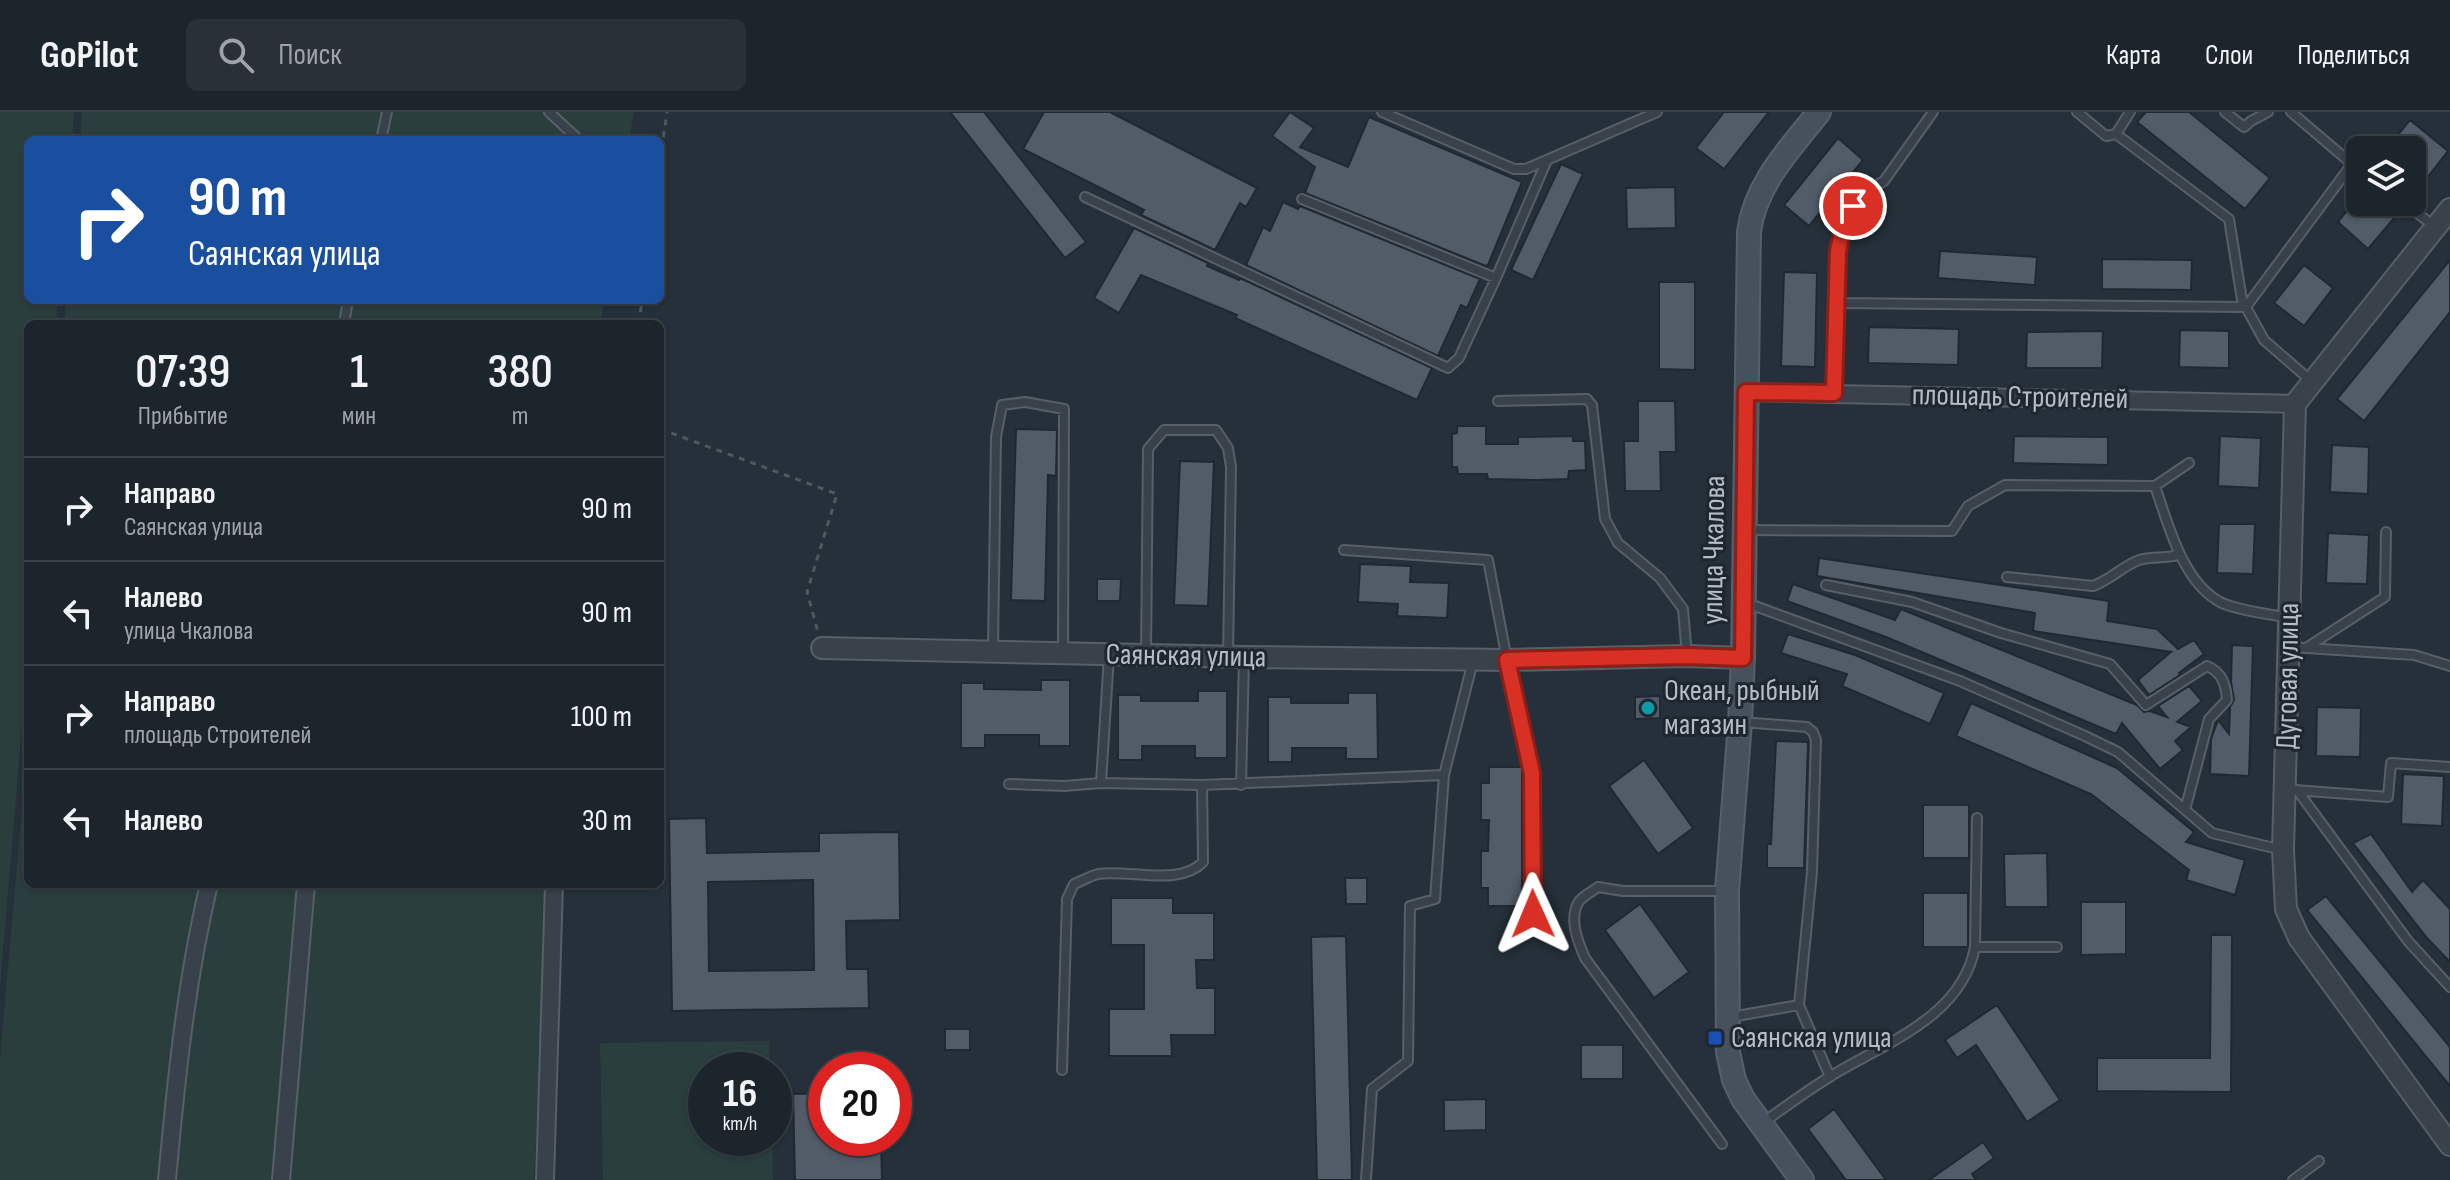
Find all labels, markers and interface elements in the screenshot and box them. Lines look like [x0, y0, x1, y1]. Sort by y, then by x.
search box [186, 19, 746, 91]
text: GoPilot [40, 33, 138, 78]
icon: search [214, 33, 258, 77]
text: Поиск [278, 37, 342, 73]
text: Карта [2106, 39, 2161, 72]
text: Слои [2205, 39, 2253, 72]
text: Поделиться [2297, 39, 2410, 72]
map controls [2346, 136, 2426, 216]
button: layers [2346, 136, 2426, 216]
text: 90 m [188, 165, 287, 232]
icon: right [56, 168, 160, 272]
pin [1819, 172, 1887, 240]
icon: arrive [1831, 184, 1875, 228]
text: Саянская улица [188, 233, 381, 276]
text: 07:39 [135, 344, 230, 401]
text: 1 [350, 344, 368, 401]
text: 380 [488, 344, 553, 401]
street label: площадь Строителей [1912, 377, 2128, 417]
text: Прибытие [138, 401, 228, 432]
text: мин [342, 401, 376, 432]
text: m [512, 401, 528, 432]
street label: улица Чкалова [1695, 475, 1733, 625]
text: Направо [124, 476, 216, 512]
icon: right [56, 487, 100, 531]
text: 90 m [581, 491, 632, 527]
text: Саянская улица [124, 512, 263, 543]
text: Налево [124, 580, 203, 616]
icon: left [56, 591, 100, 635]
text: 90 m [581, 595, 632, 631]
street label: Дуговая улица [2269, 602, 2307, 750]
text: улица Чкалова [124, 616, 253, 647]
street label: Саянская улица [1105, 637, 1267, 675]
place label: Океан, рыбный магазин [1664, 673, 1820, 743]
text: Направо [124, 684, 216, 720]
icon: right [56, 695, 100, 739]
text: 100 m [571, 699, 632, 735]
marker: Океан, рыбный магазин [1639, 699, 1657, 717]
text: площадь Строителей [124, 720, 311, 751]
icon: left [56, 799, 100, 843]
text: Налево [124, 803, 203, 839]
text: 30 m [582, 803, 632, 839]
position arrow [1491, 872, 1575, 956]
place label: Саянская улица [1731, 1020, 1892, 1056]
marker: Саянская улица [1706, 1029, 1724, 1047]
speed limit sign: 20 [808, 1052, 912, 1156]
text: 16 [723, 1070, 757, 1118]
text: km/h [723, 1112, 757, 1136]

